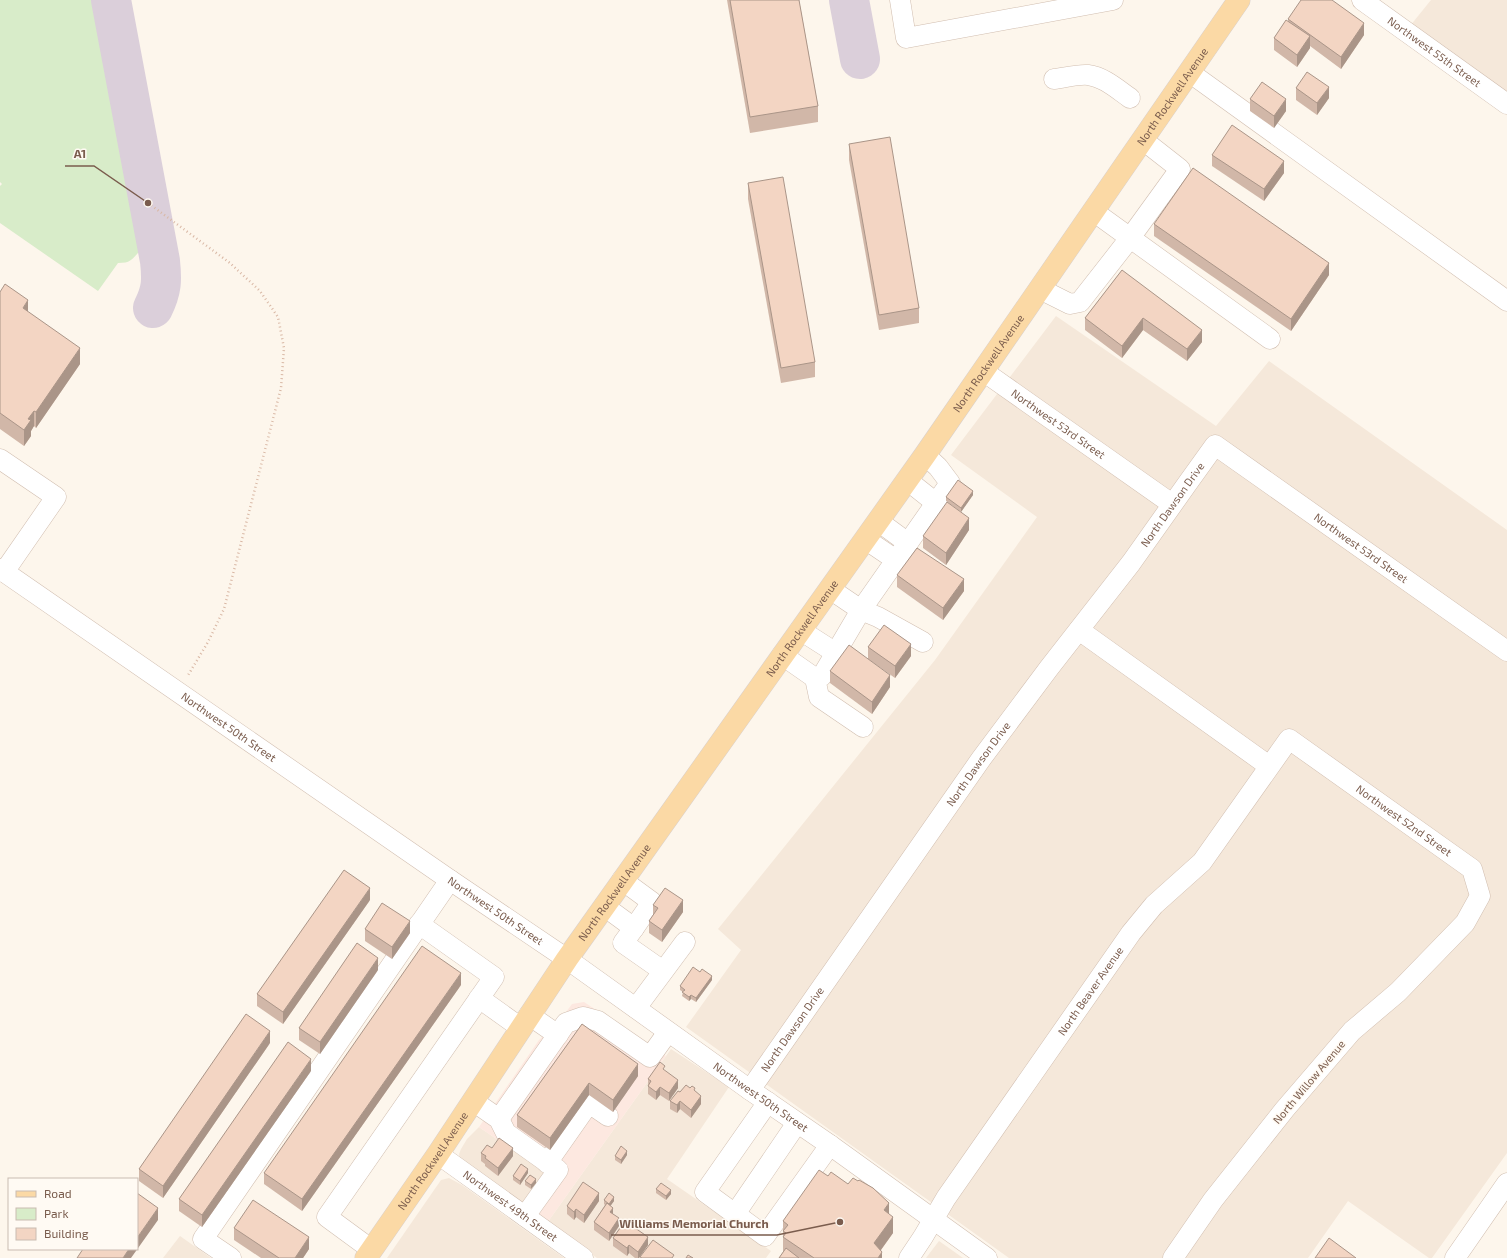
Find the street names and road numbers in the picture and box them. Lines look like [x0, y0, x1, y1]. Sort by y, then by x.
street label: Northwest 55th Street [1385, 14, 1484, 89]
street label: North Rockwell Avenue [1134, 45, 1210, 148]
street label: North Rockwell Avenue [950, 312, 1026, 414]
street label: Northwest 53rd Street [1009, 386, 1108, 461]
street label: North Dawson Drive [1138, 459, 1207, 549]
street label: Northwest 53rd Street [1312, 510, 1411, 585]
street label: North Rockwell Avenue [763, 577, 840, 679]
street label: Northwest 50th Street [179, 689, 279, 764]
street label: North Dawson Drive [943, 719, 1013, 808]
street label: Northwest 52nd Street [1354, 782, 1455, 859]
street label: North Rockwell Avenue [575, 841, 653, 943]
street label: Northwest 50th Street [446, 873, 546, 947]
street label: North Beaver Avenue [1055, 944, 1126, 1038]
street label: North Dawson Drive [758, 984, 826, 1074]
street label: North Willow Avenue [1270, 1037, 1347, 1126]
street label: Northwest 50th Street [711, 1059, 811, 1134]
street label: North Rockwell Avenue [394, 1109, 470, 1212]
street label: Northwest 49th Street [461, 1167, 560, 1244]

